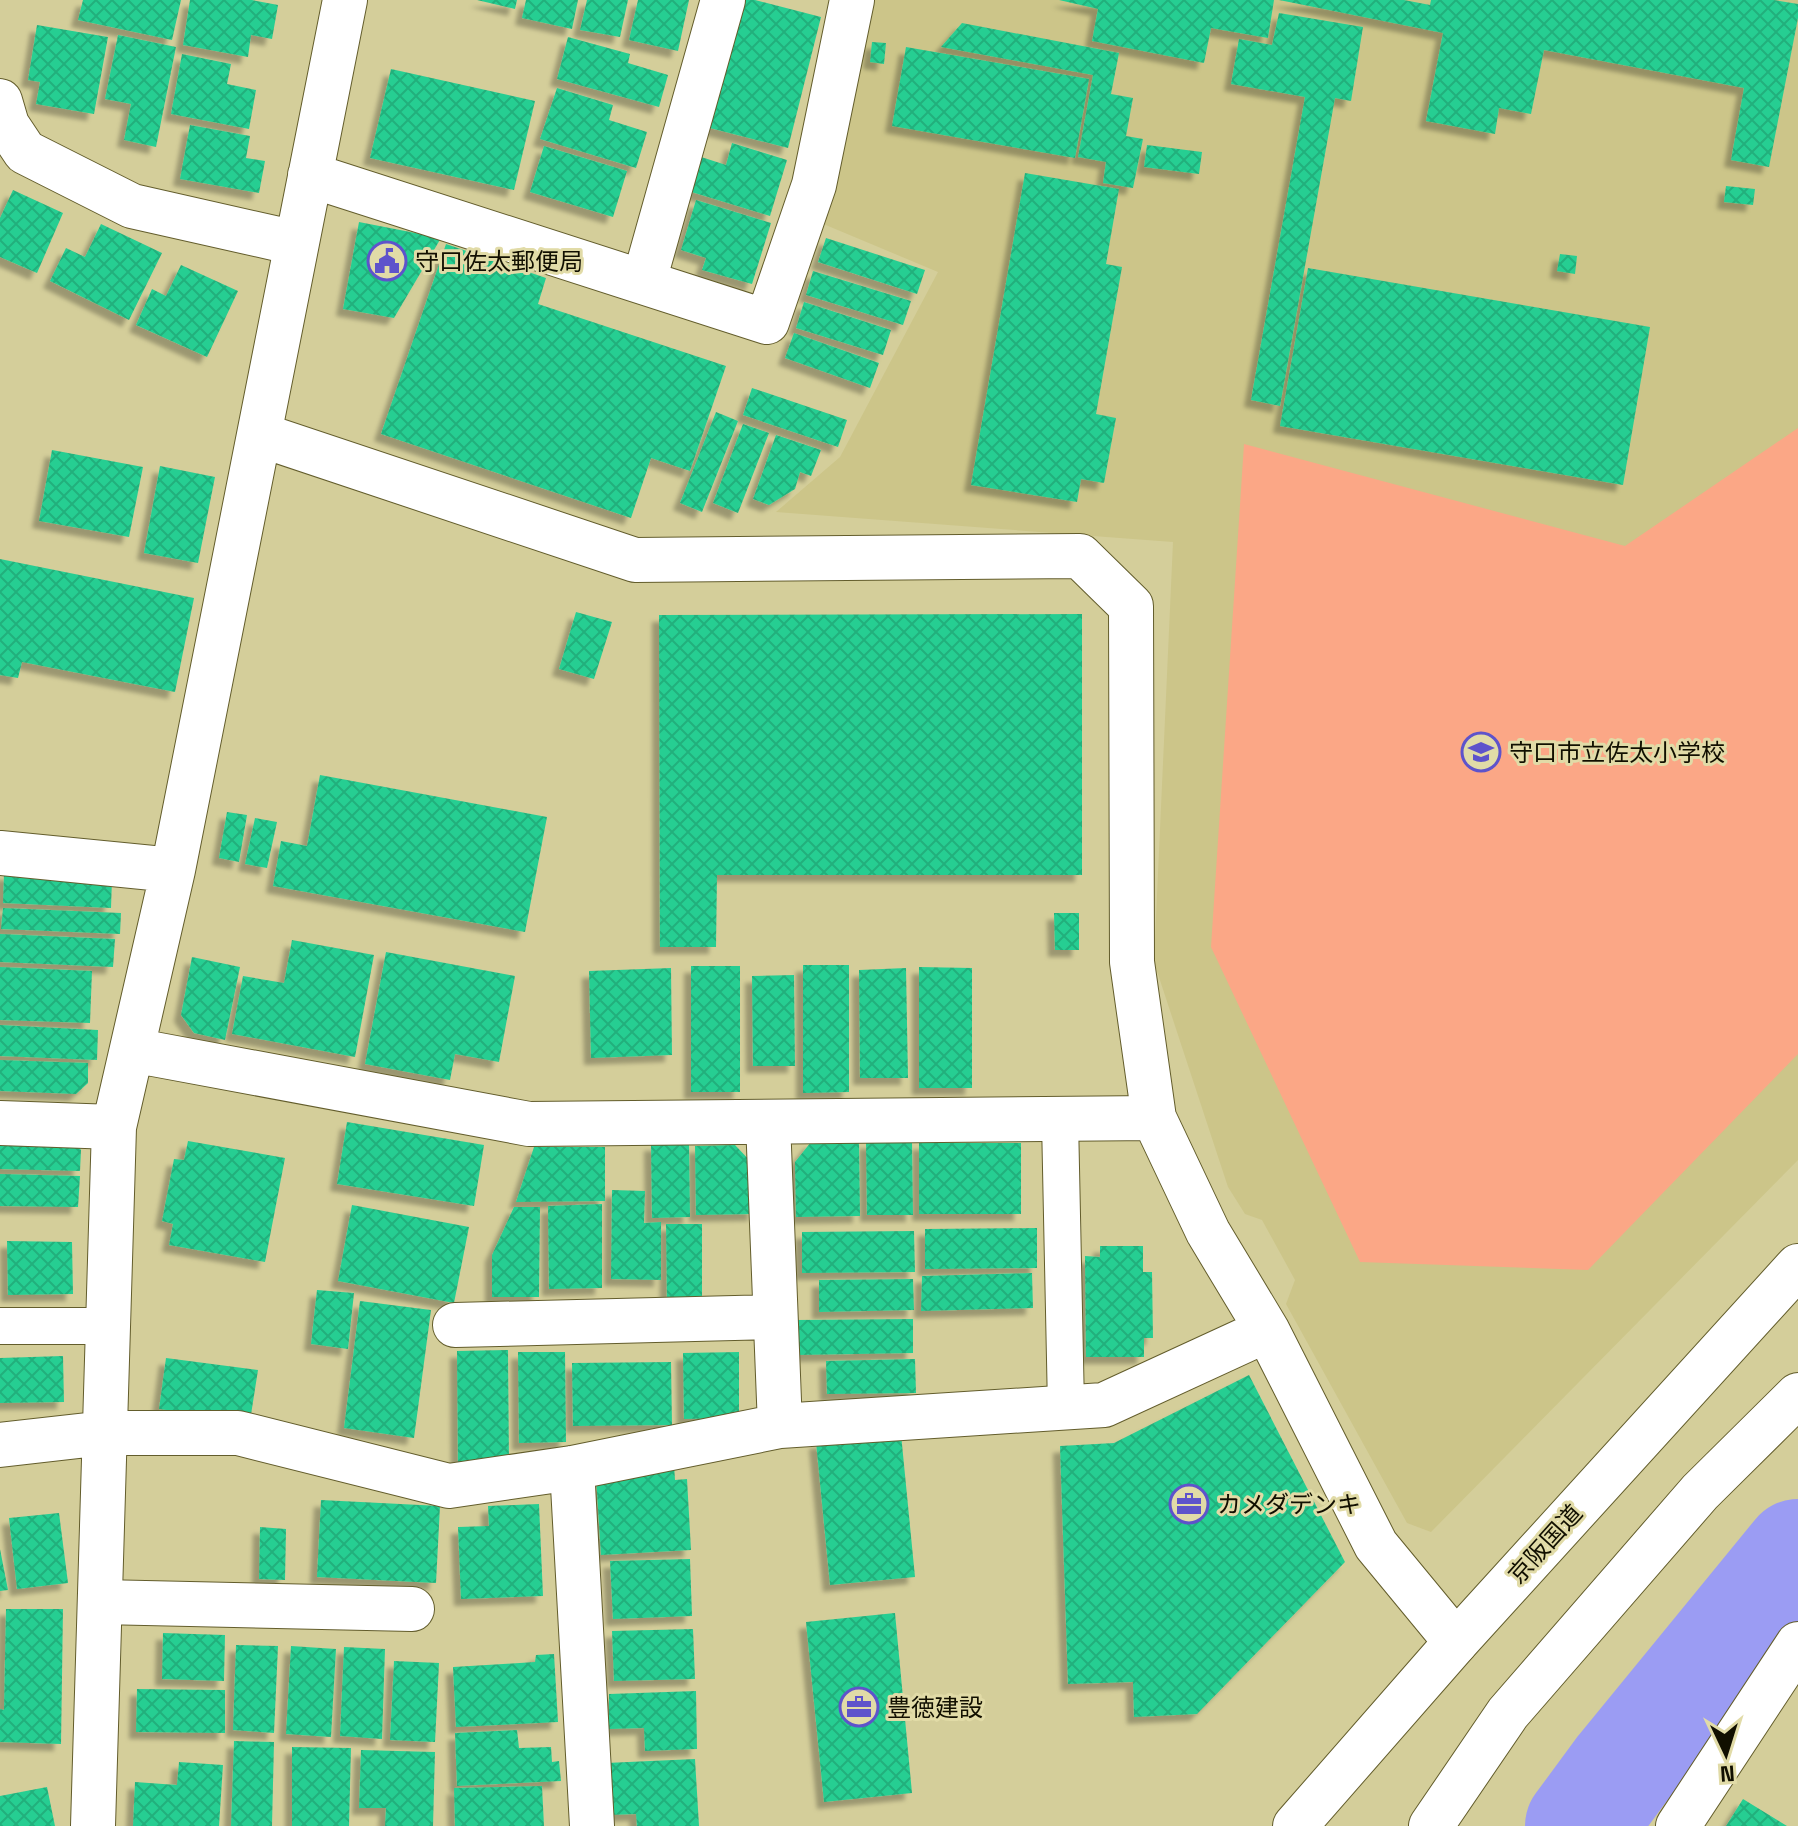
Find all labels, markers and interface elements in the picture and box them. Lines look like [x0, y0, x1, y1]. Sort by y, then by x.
public building icon: 守口佐太郵便局 [366, 240, 408, 282]
place label: 守口佐太郵便局 [415, 246, 583, 277]
school or university icon: 守口市立佐太小学校 [1460, 731, 1502, 773]
place label: 守口市立佐太小学校 [1509, 737, 1725, 768]
office icon: カメダデンキ [1168, 1483, 1210, 1525]
place label: カメダデンキ [1217, 1489, 1361, 1520]
street label: 京阪国道 [1501, 1498, 1589, 1590]
office icon: 豊徳建設 [838, 1686, 880, 1728]
place label: 豊徳建設 [887, 1692, 983, 1723]
north arrow [1686, 1714, 1766, 1794]
text: N [1719, 1759, 1736, 1788]

